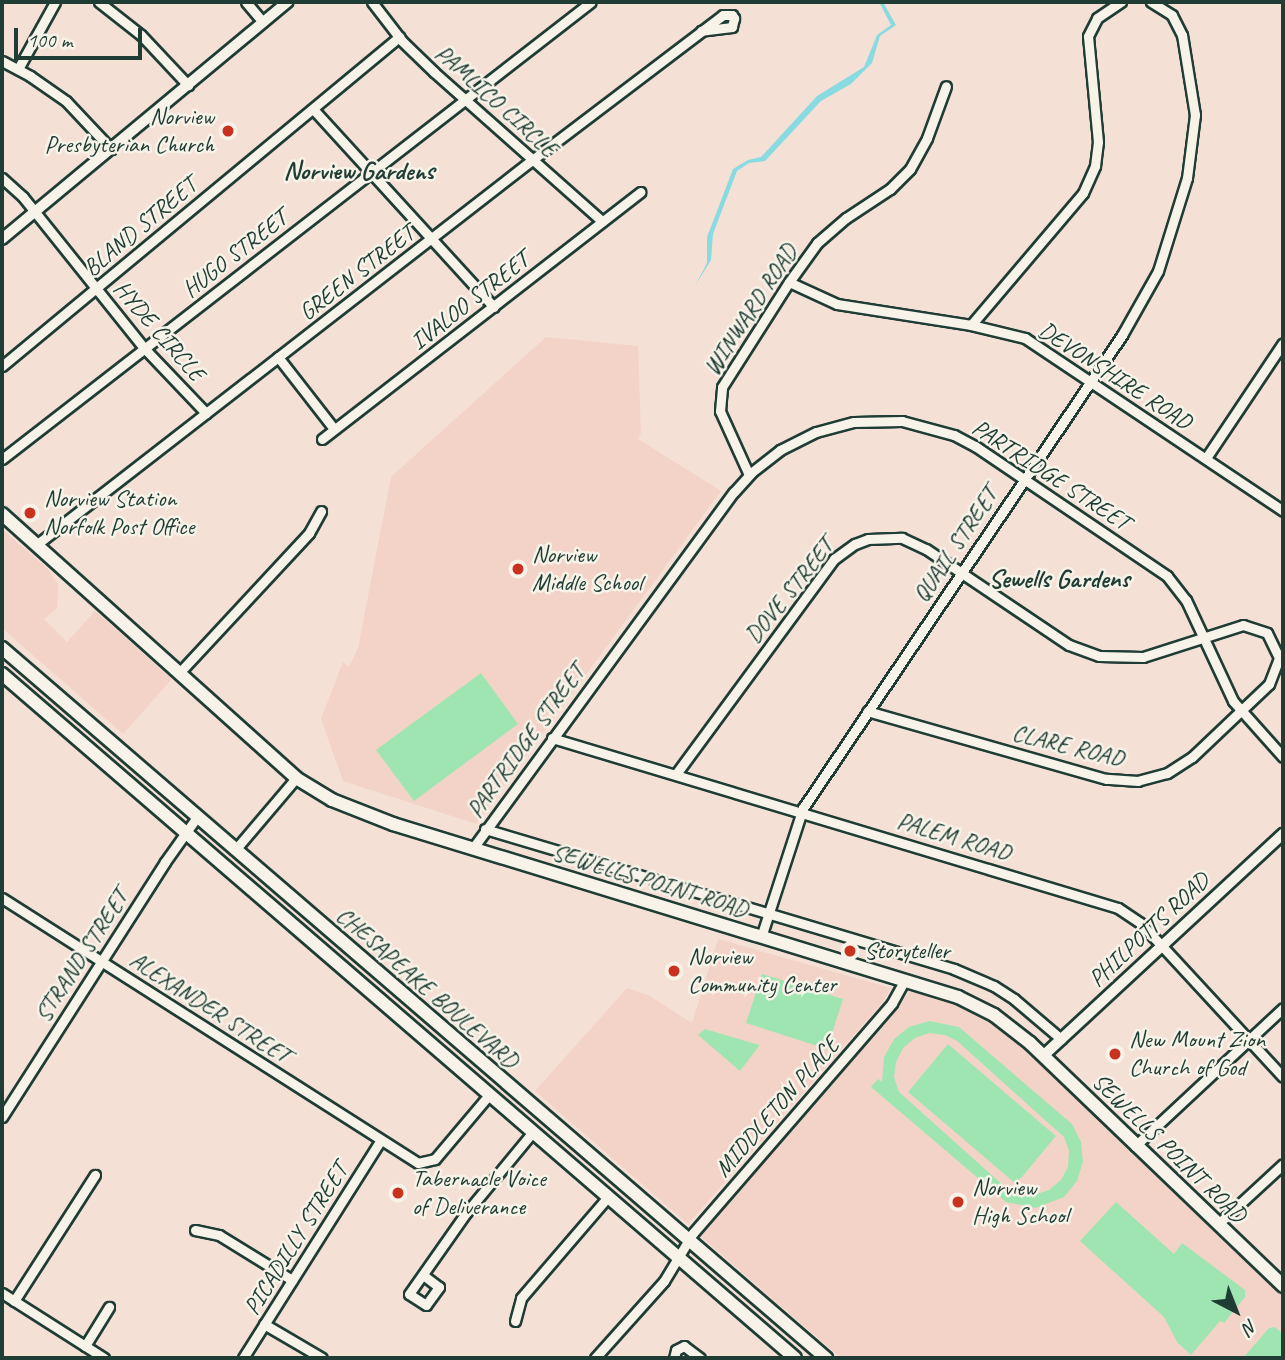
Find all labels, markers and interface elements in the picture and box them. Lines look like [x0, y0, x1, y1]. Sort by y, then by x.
scale bar [18, 14, 145, 58]
text: 100 m [27, 27, 72, 53]
street label: PAMLICO CIRCLE [429, 38, 563, 164]
place label: Norview Presbyterian Church [44, 103, 214, 159]
marker: Norview Presbyterian Church [220, 123, 236, 139]
district label: Norview Gardens [284, 155, 434, 187]
street label: BLAND STREET [78, 171, 202, 283]
street label: HUGO STREET [177, 204, 293, 304]
street label: GREEN STREET [293, 219, 421, 327]
street label: WINWARD ROAD [698, 239, 804, 381]
street label: IVALOO STREET [405, 246, 535, 356]
street label: HYDE CIRCLE [107, 275, 211, 387]
street label: DEVONSHIRE ROAD [1032, 315, 1198, 437]
street label: PARTRIDGE STREET [967, 413, 1135, 537]
street label: QUAIL STREET [907, 482, 1005, 608]
place label: Norview Station Norfolk Post Office [44, 485, 194, 541]
marker: Norview Station Norfolk Post Office [22, 505, 38, 521]
street label: DOVE STREET [739, 533, 841, 649]
place label: Norview Middle School [532, 541, 642, 597]
marker: Norview Middle School [510, 561, 526, 577]
district label: Sewells Gardens [988, 563, 1130, 595]
street label: PARTRIDGE STREET [461, 659, 591, 823]
street label: CLARE ROAD [1009, 718, 1127, 774]
street label: PALEM ROAD [894, 806, 1014, 868]
street label: SEWELLS POINT ROAD [548, 837, 752, 925]
street label: PHILPOTTS ROAD [1082, 866, 1216, 994]
street label: STRAND STREET [29, 885, 135, 1027]
street label: CHESAPEAKE BOULEVARD [329, 901, 525, 1075]
place label: Storyteller [864, 937, 950, 965]
place label: Norview Community Center [688, 943, 836, 999]
marker: Storyteller [842, 943, 858, 959]
street label: ALEXANDER STREET [124, 945, 296, 1071]
marker: Norview Community Center [666, 963, 682, 979]
place label: New Mount Zion Church of God [1129, 1026, 1265, 1082]
street label: MIDDLETON PLACE [708, 1031, 846, 1183]
marker: New Mount Zion Church of God [1107, 1046, 1123, 1062]
street label: SEWELLS POINT ROAD [1086, 1067, 1252, 1229]
street label: PICADILLY STREET [238, 1158, 354, 1320]
place label: Tabernacle Voice of Deliverance [412, 1165, 545, 1221]
place label: Norview High School [972, 1174, 1067, 1230]
marker: Tabernacle Voice of Deliverance [390, 1185, 406, 1201]
marker: Norview High School [950, 1194, 966, 1210]
north arrow [1201, 1276, 1271, 1346]
text: N [1238, 1314, 1262, 1339]

